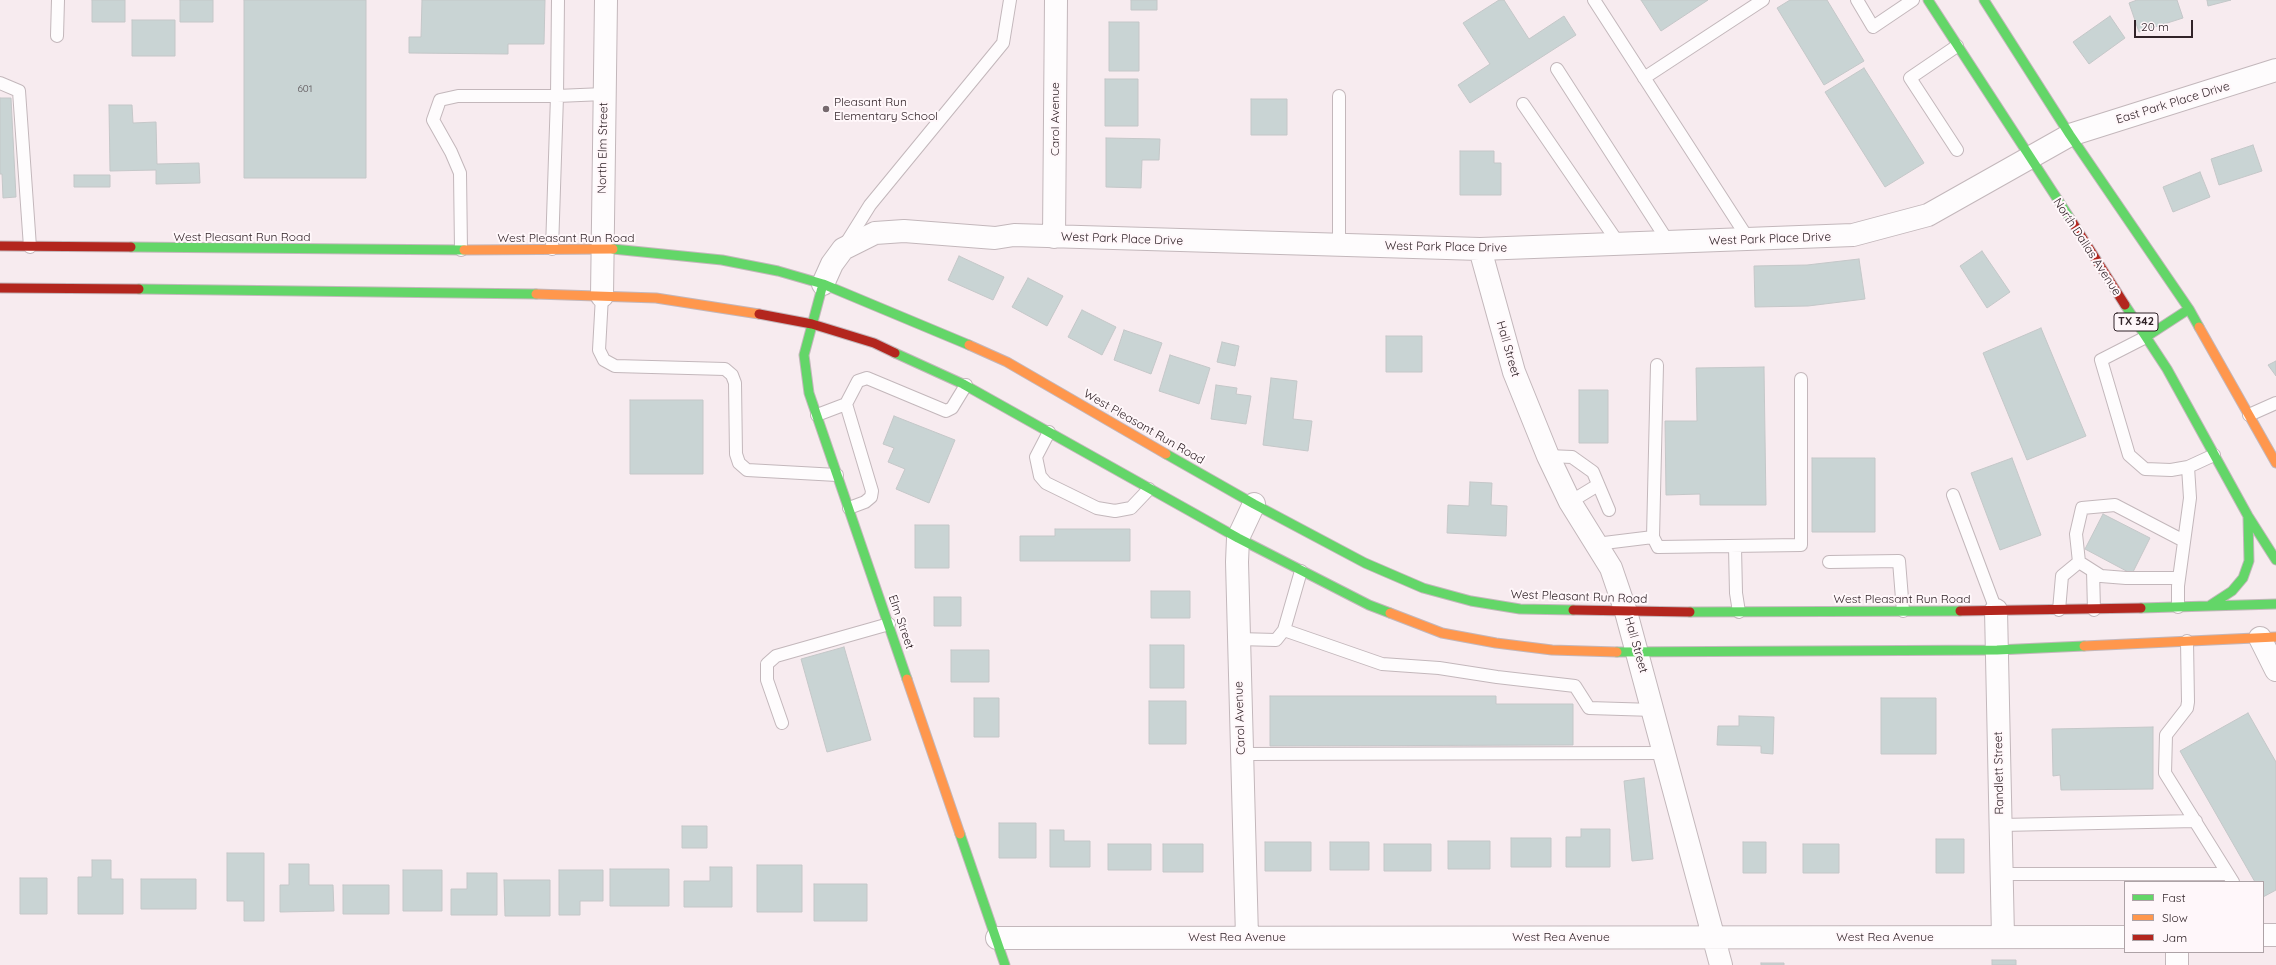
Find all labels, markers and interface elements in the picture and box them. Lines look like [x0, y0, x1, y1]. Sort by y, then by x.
scale bar [2136, 12, 2195, 38]
text: 20 m [2141, 19, 2169, 34]
street label: East Park Place Drive [2114, 79, 2232, 127]
street label: Carol Avenue [1048, 82, 1062, 156]
house number: 601 [297, 83, 313, 95]
place label: Pleasant Run Elementary School [834, 95, 938, 123]
street label: North Elm Street [595, 102, 611, 194]
marker: Pleasant Run Elementary School [821, 104, 831, 114]
street label: North Dallas Avenue [2050, 196, 2124, 298]
street label: West Pleasant Run Road [173, 230, 311, 244]
street label: West Park Place Drive [1061, 230, 1183, 248]
street label: West Park Place Drive [1709, 230, 1831, 248]
street label: West Pleasant Run Road [497, 231, 635, 245]
street label: West Park Place Drive [1385, 239, 1507, 255]
road number: TX 342 [2114, 313, 2158, 331]
street label: Hall Street [1493, 319, 1523, 379]
street label: West Pleasant Run Road [1081, 386, 1207, 468]
street label: West Pleasant Run Road [1510, 587, 1648, 607]
street label: West Pleasant Run Road [1833, 592, 1971, 606]
street label: Elm Street [885, 593, 917, 651]
street label: Hall Street [1621, 615, 1651, 675]
street label: Carol Avenue [1232, 681, 1248, 755]
street label: Randlett Street [1991, 731, 2007, 815]
legend [2124, 881, 2264, 953]
text: Fast [2162, 890, 2186, 905]
text: Slow [2162, 910, 2188, 925]
street label: West Rea Avenue [1188, 930, 1286, 944]
street label: West Rea Avenue [1512, 930, 1610, 944]
street label: West Rea Avenue [1836, 930, 1934, 944]
text: Jam [2162, 930, 2187, 945]

